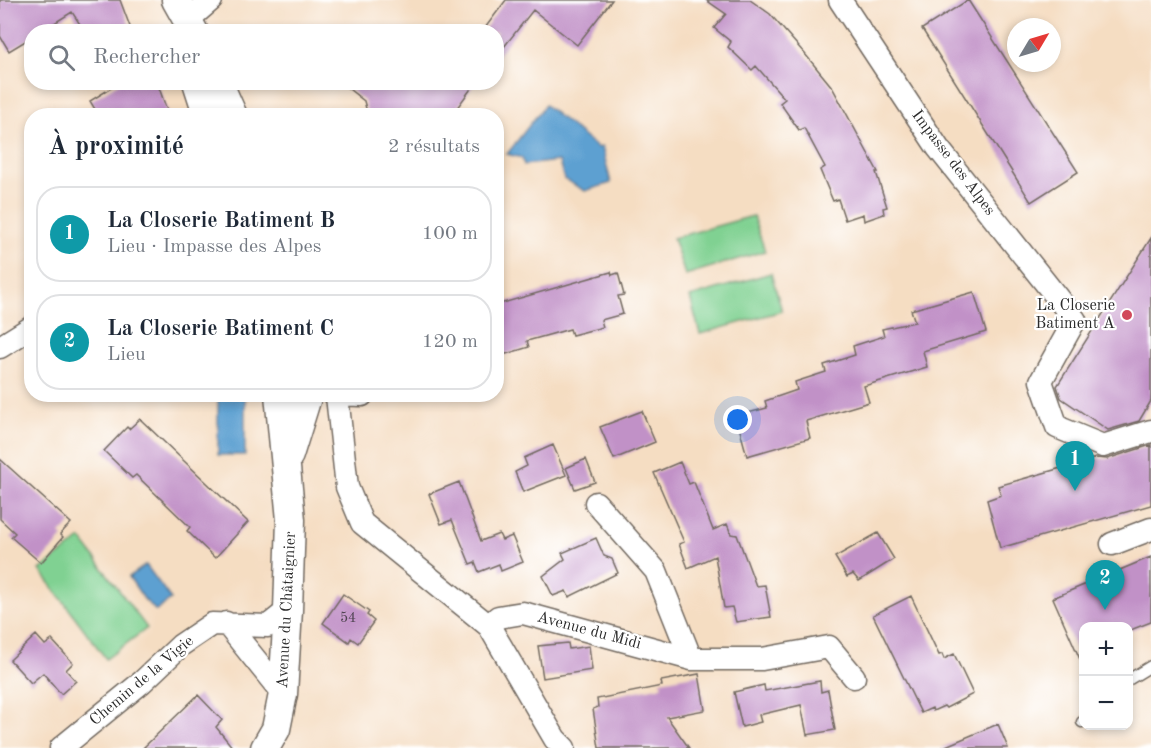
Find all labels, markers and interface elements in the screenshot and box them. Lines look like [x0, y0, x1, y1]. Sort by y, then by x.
north arrow [1007, 18, 1061, 72]
search box [24, 24, 504, 90]
icon: search [45, 41, 78, 74]
text: Rechercher [93, 46, 200, 68]
street label: Impasse des Alpes [908, 107, 998, 219]
text: À proximité [48, 134, 184, 160]
text: 2 résultats [388, 137, 480, 157]
text: La Closerie Batiment B [107, 210, 335, 232]
text: 1 [64, 224, 75, 244]
text: 100 m [422, 224, 478, 244]
text: Lieu · Impasse des Alpes [107, 237, 321, 257]
place label: La Closerie Batiment A [1035, 298, 1115, 332]
marker: La Closerie Batiment A [1120, 308, 1134, 322]
text: La Closerie Batiment C [107, 318, 334, 340]
text: 2 [64, 332, 75, 352]
text: 120 m [422, 332, 478, 352]
text: Lieu [107, 345, 146, 365]
your location [723, 405, 752, 434]
pin: 1 [1056, 442, 1094, 491]
street label: Avenue du Châtaignier [275, 531, 299, 689]
pin: 2 [1086, 560, 1124, 610]
street label: Avenue du Midi [535, 609, 643, 653]
house number: 54 [340, 611, 356, 625]
map controls [1079, 622, 1133, 730]
button: + [1079, 622, 1133, 676]
street label: Chemin de la Vigie [87, 633, 197, 729]
button: − [1079, 676, 1133, 730]

